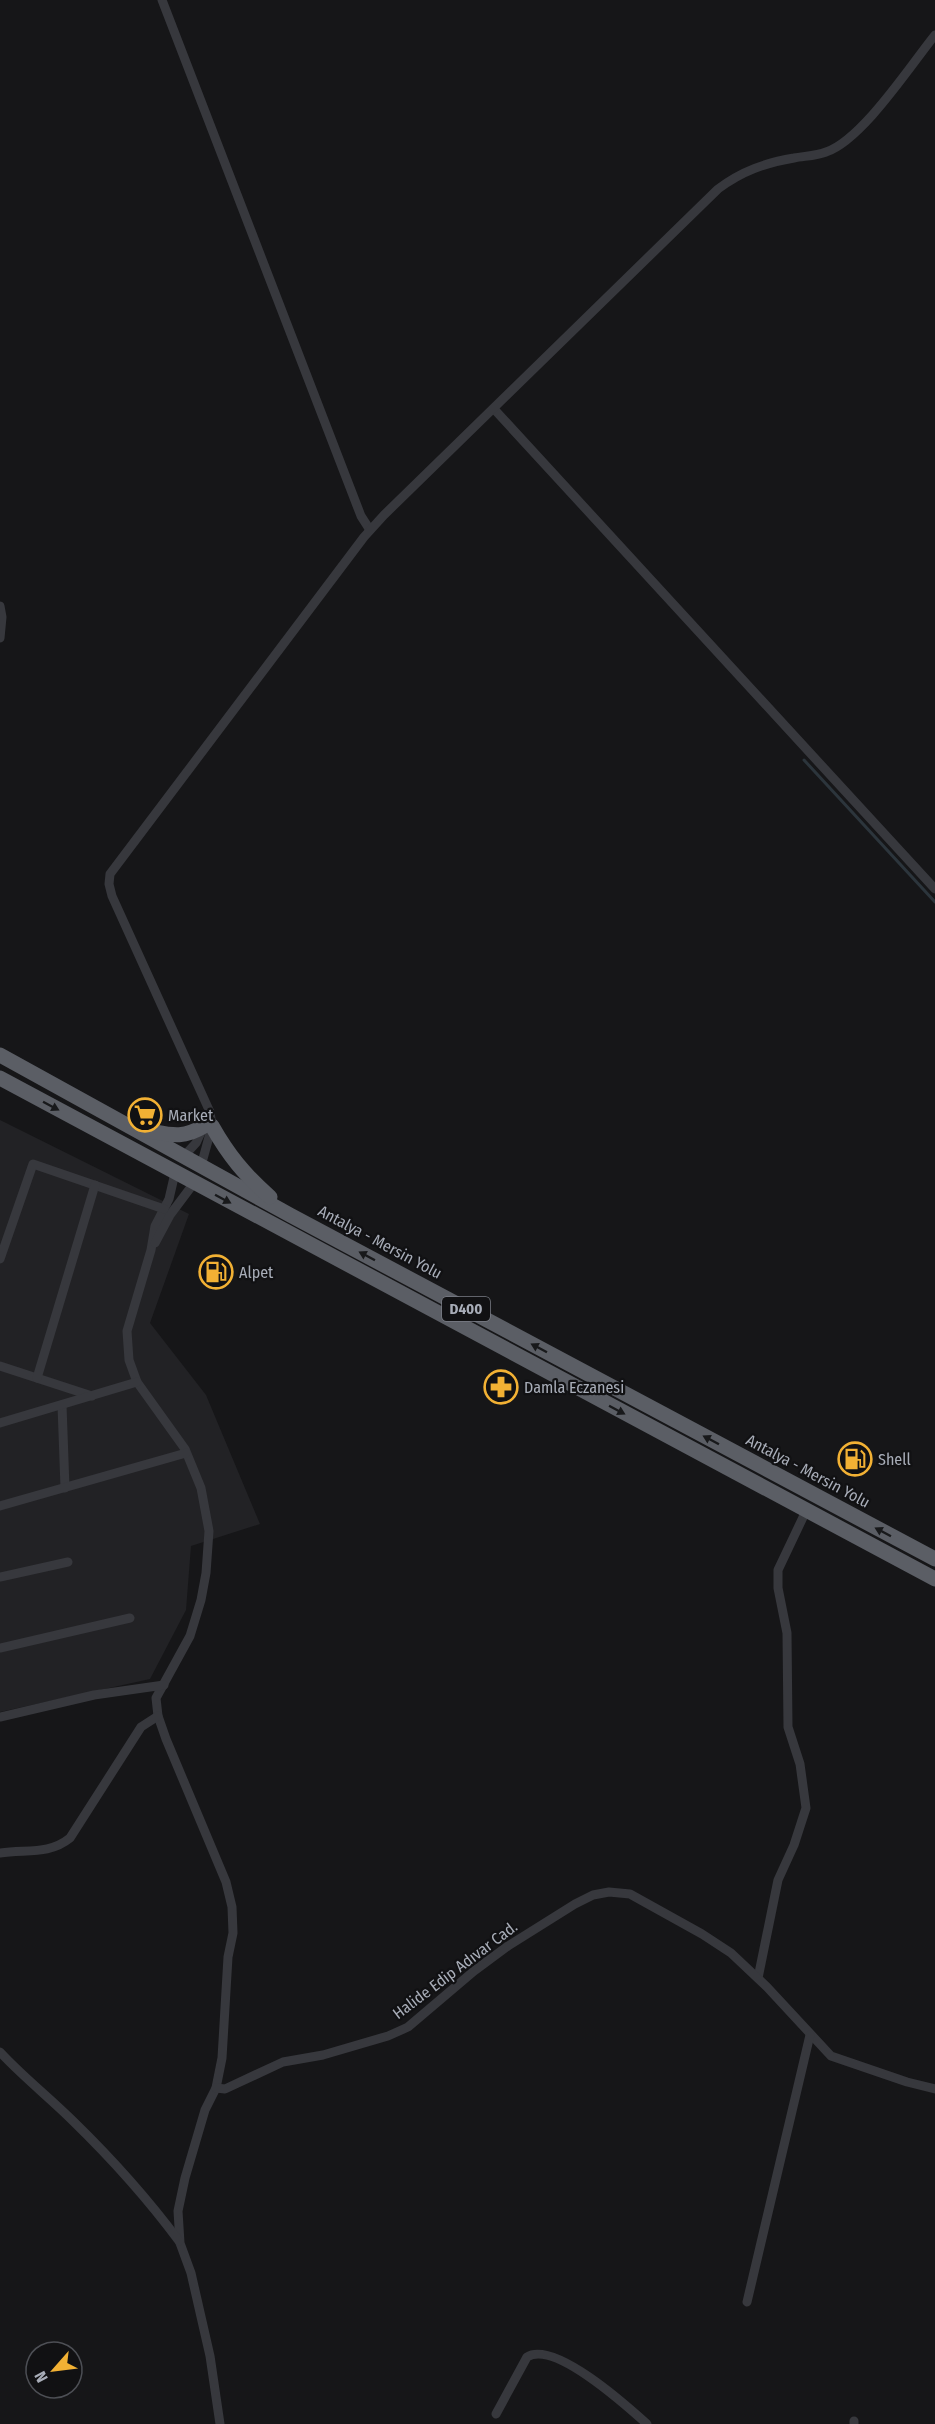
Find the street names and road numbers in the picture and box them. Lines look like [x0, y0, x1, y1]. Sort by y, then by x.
street label: Antalya - Mersin Yolu [315, 1201, 445, 1283]
road number: D400 [442, 1297, 490, 1321]
street label: Antalya - Mersin Yolu [743, 1430, 873, 1512]
street label: Halide Edip Adıvar Cad. [389, 1917, 521, 2023]

